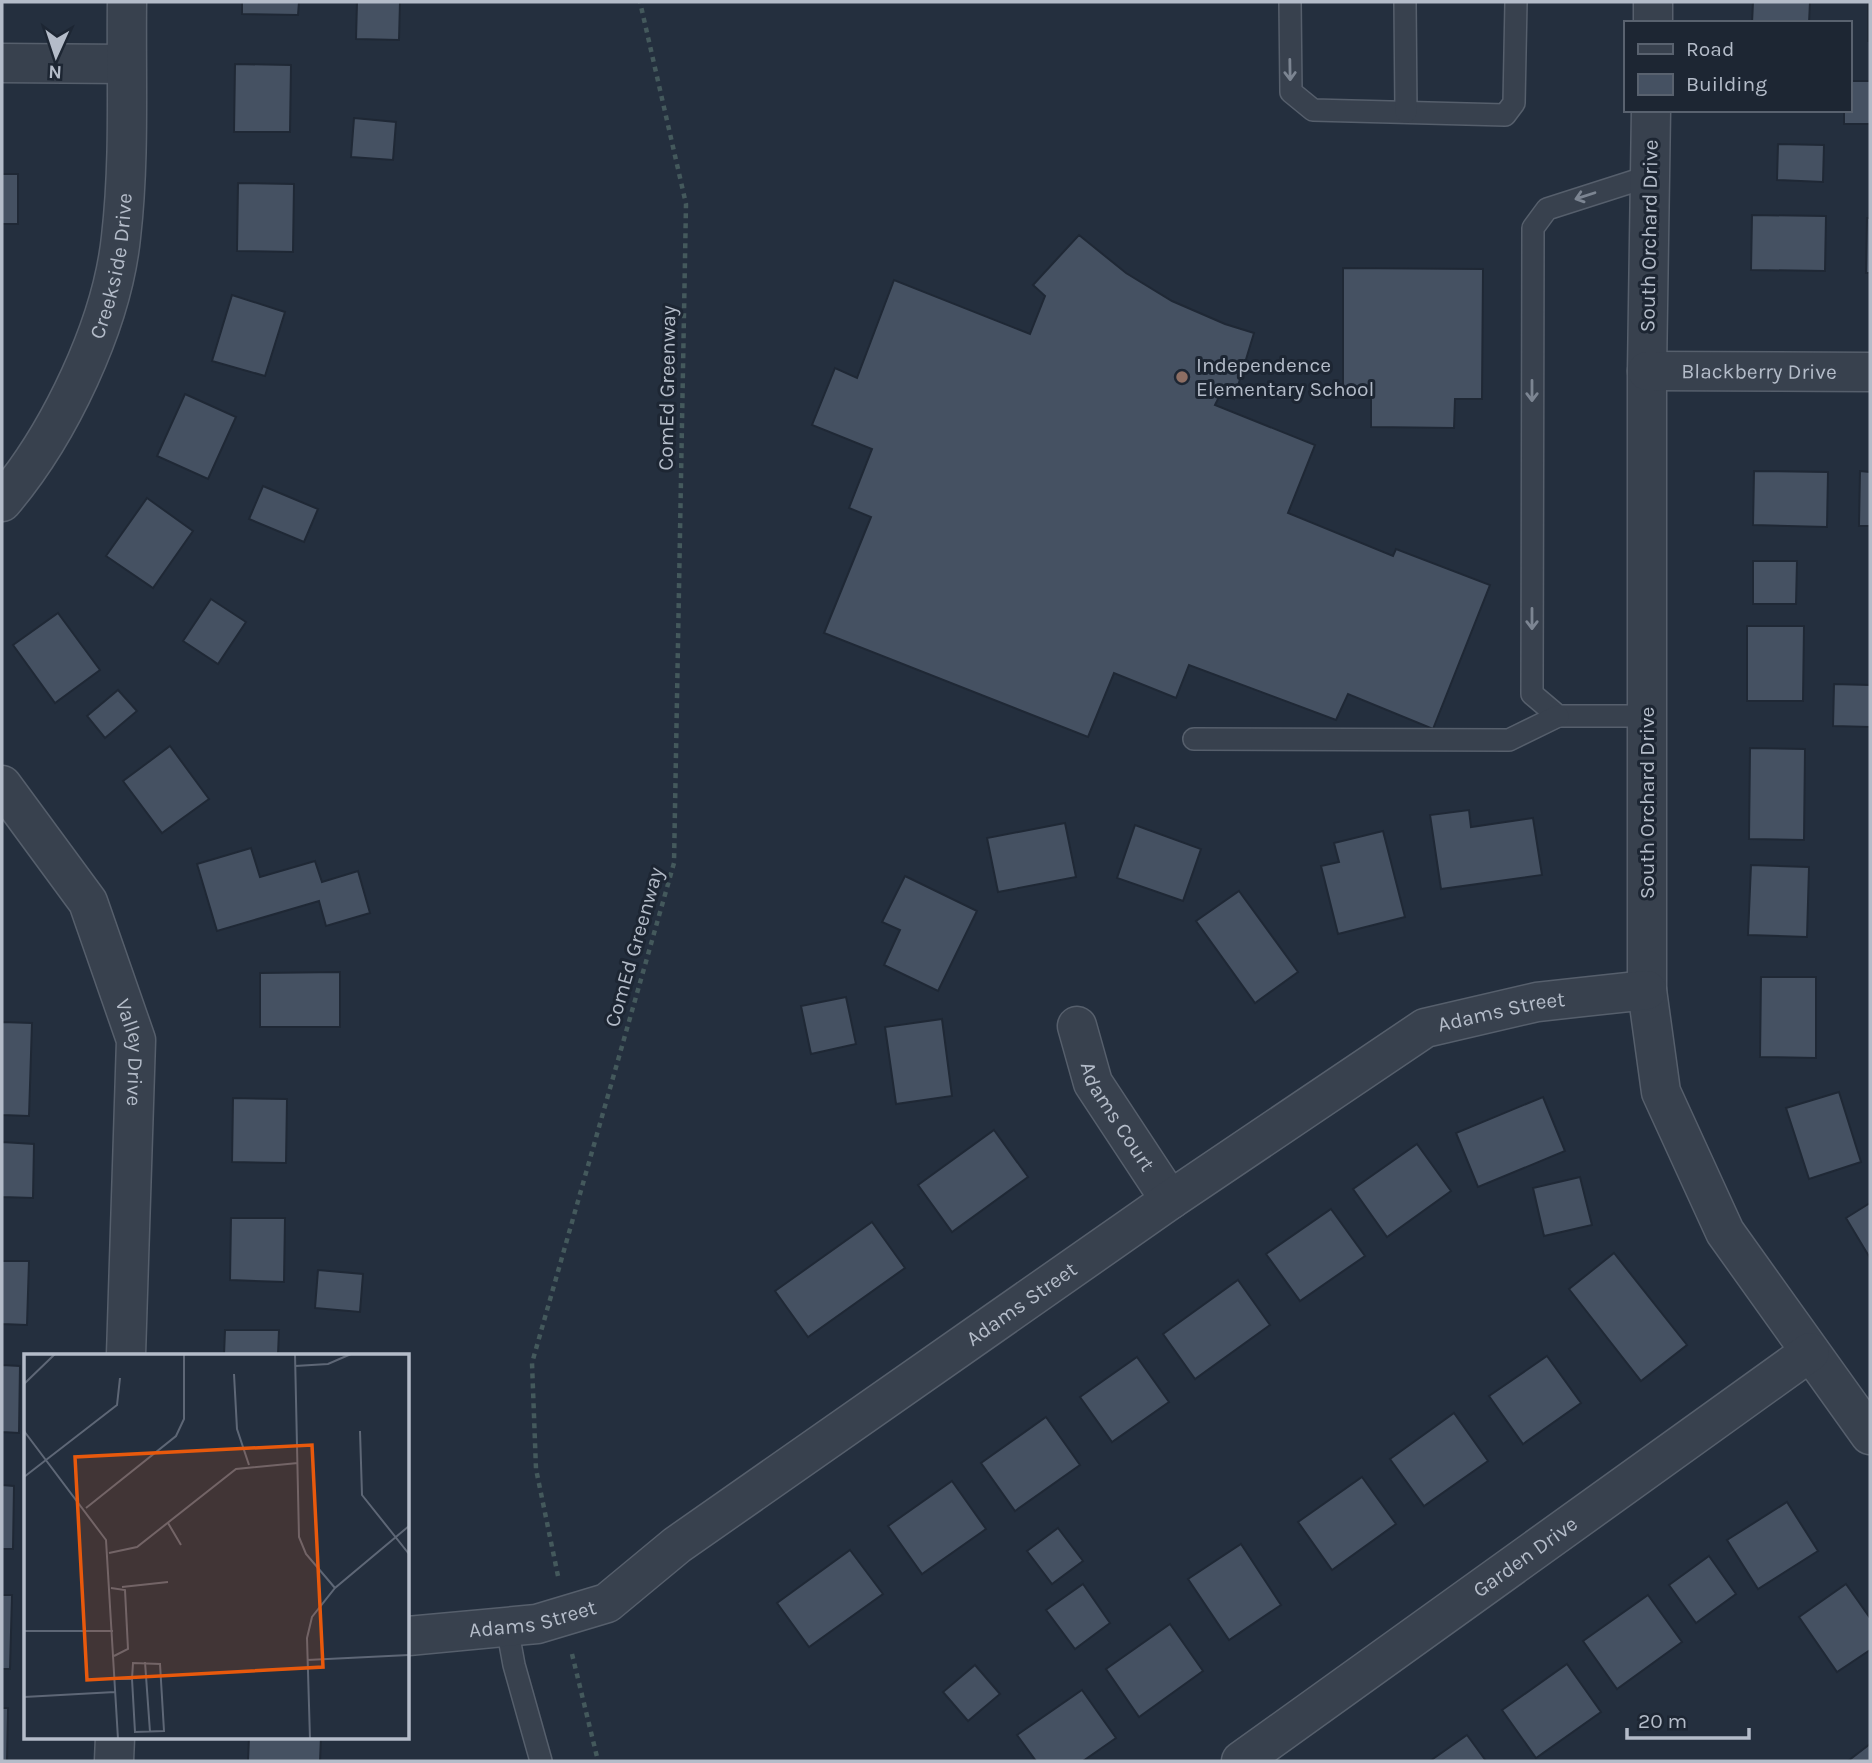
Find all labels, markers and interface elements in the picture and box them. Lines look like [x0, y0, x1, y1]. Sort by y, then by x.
north arrow [21, 21, 91, 91]
legend [1624, 21, 1851, 112]
text: Road [1686, 37, 1734, 61]
one-way arrow [1284, 58, 1297, 81]
text: N [48, 61, 63, 83]
text: Building [1686, 72, 1767, 96]
street label: South Orchard Drive [1635, 139, 1663, 333]
one-way arrow [1574, 191, 1596, 204]
street label: Creekside Drive [85, 192, 137, 342]
street label: ComEd Greenway [654, 305, 680, 471]
place label: Independence Elementary School [1196, 353, 1374, 401]
street label: Blackberry Drive [1681, 359, 1837, 384]
marker: Independence Elementary School [1174, 369, 1190, 385]
one-way arrow [1525, 380, 1539, 403]
one-way arrow [1525, 607, 1539, 630]
street label: South Orchard Drive [1635, 707, 1659, 899]
street label: ComEd Greenway [600, 864, 668, 1030]
street label: Adams Street [1435, 987, 1566, 1037]
street label: Valley Drive [111, 996, 148, 1107]
street label: Adams Court [1076, 1059, 1160, 1176]
street label: Adams Street [962, 1257, 1081, 1351]
inset map [24, 1354, 410, 1738]
street label: Garden Drive [1468, 1511, 1582, 1602]
street label: Adams Street [468, 1595, 599, 1642]
scale bar [1627, 1696, 1750, 1740]
text: 20 m [1638, 1709, 1687, 1733]

